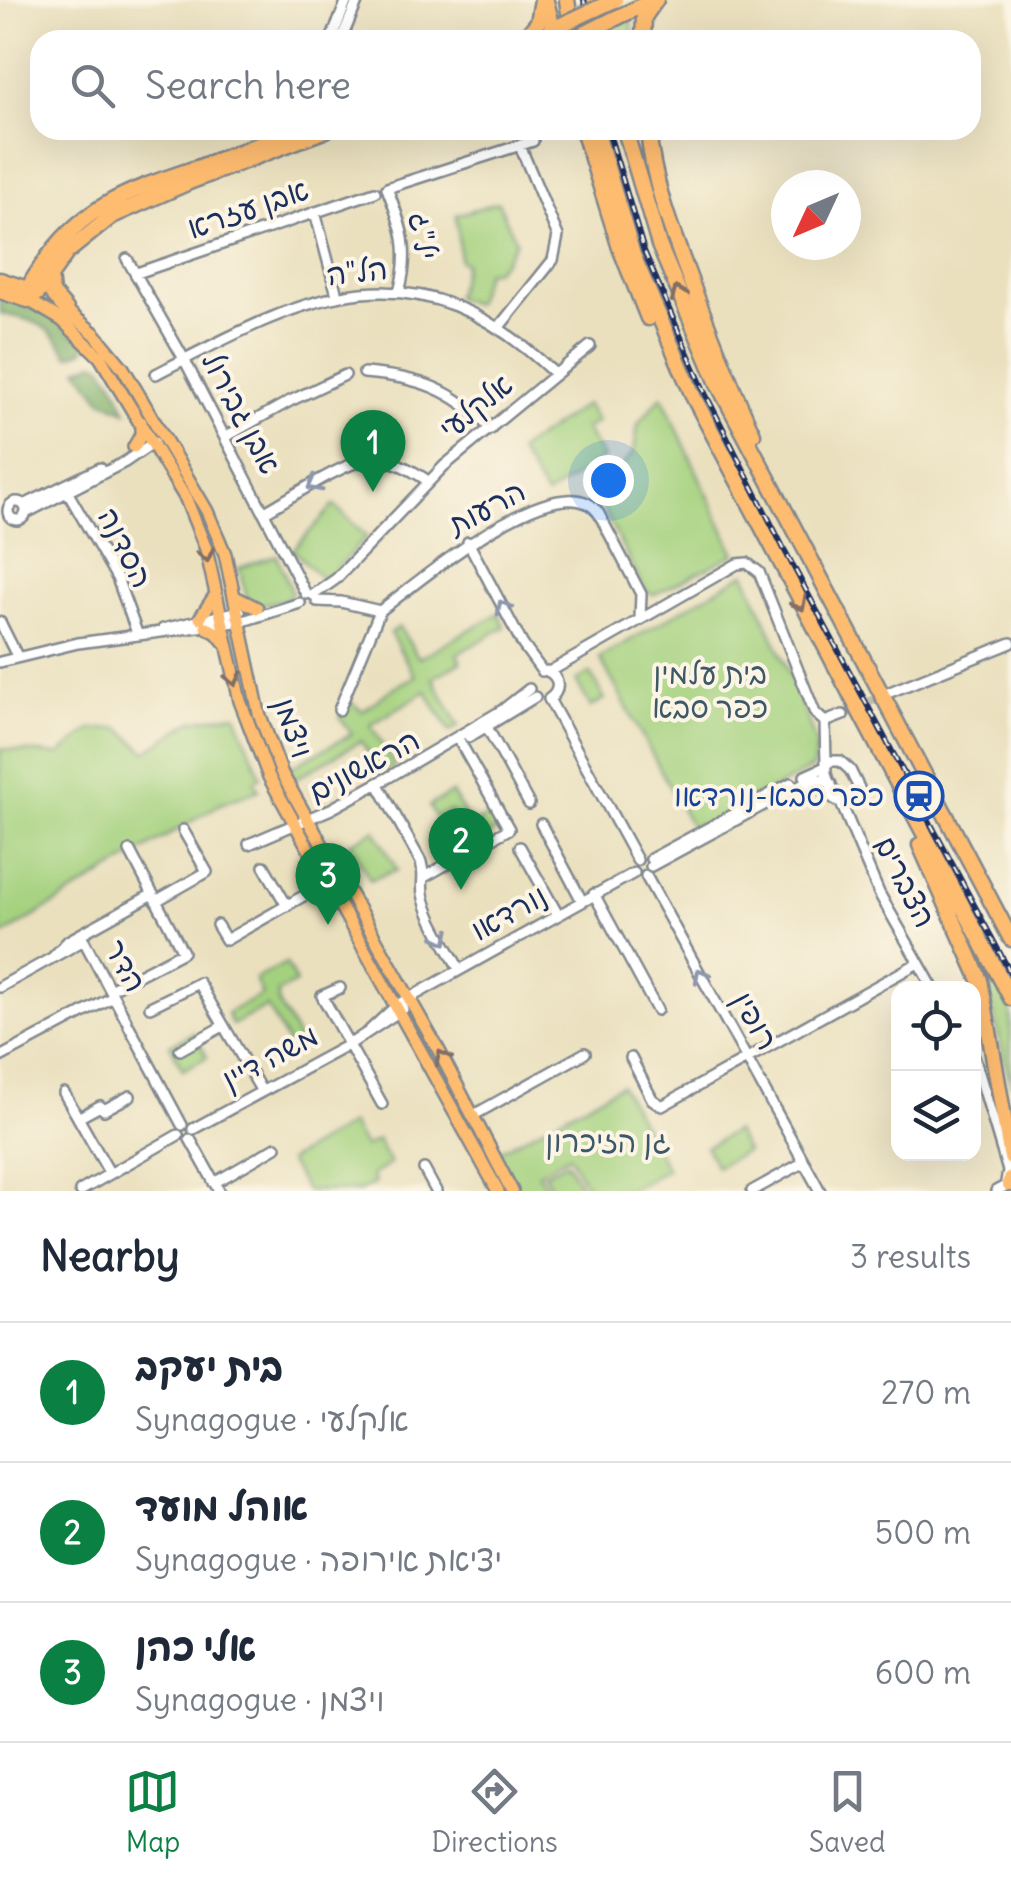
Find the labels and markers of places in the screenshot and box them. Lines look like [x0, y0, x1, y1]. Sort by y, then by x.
pin: 1 [340, 410, 406, 492]
station icon: כפר סבא-נורדאו [893, 770, 945, 822]
place label: כפר סבא-נורדאו [674, 776, 884, 814]
pin: 2 [428, 808, 494, 890]
pin: 3 [296, 842, 360, 925]

